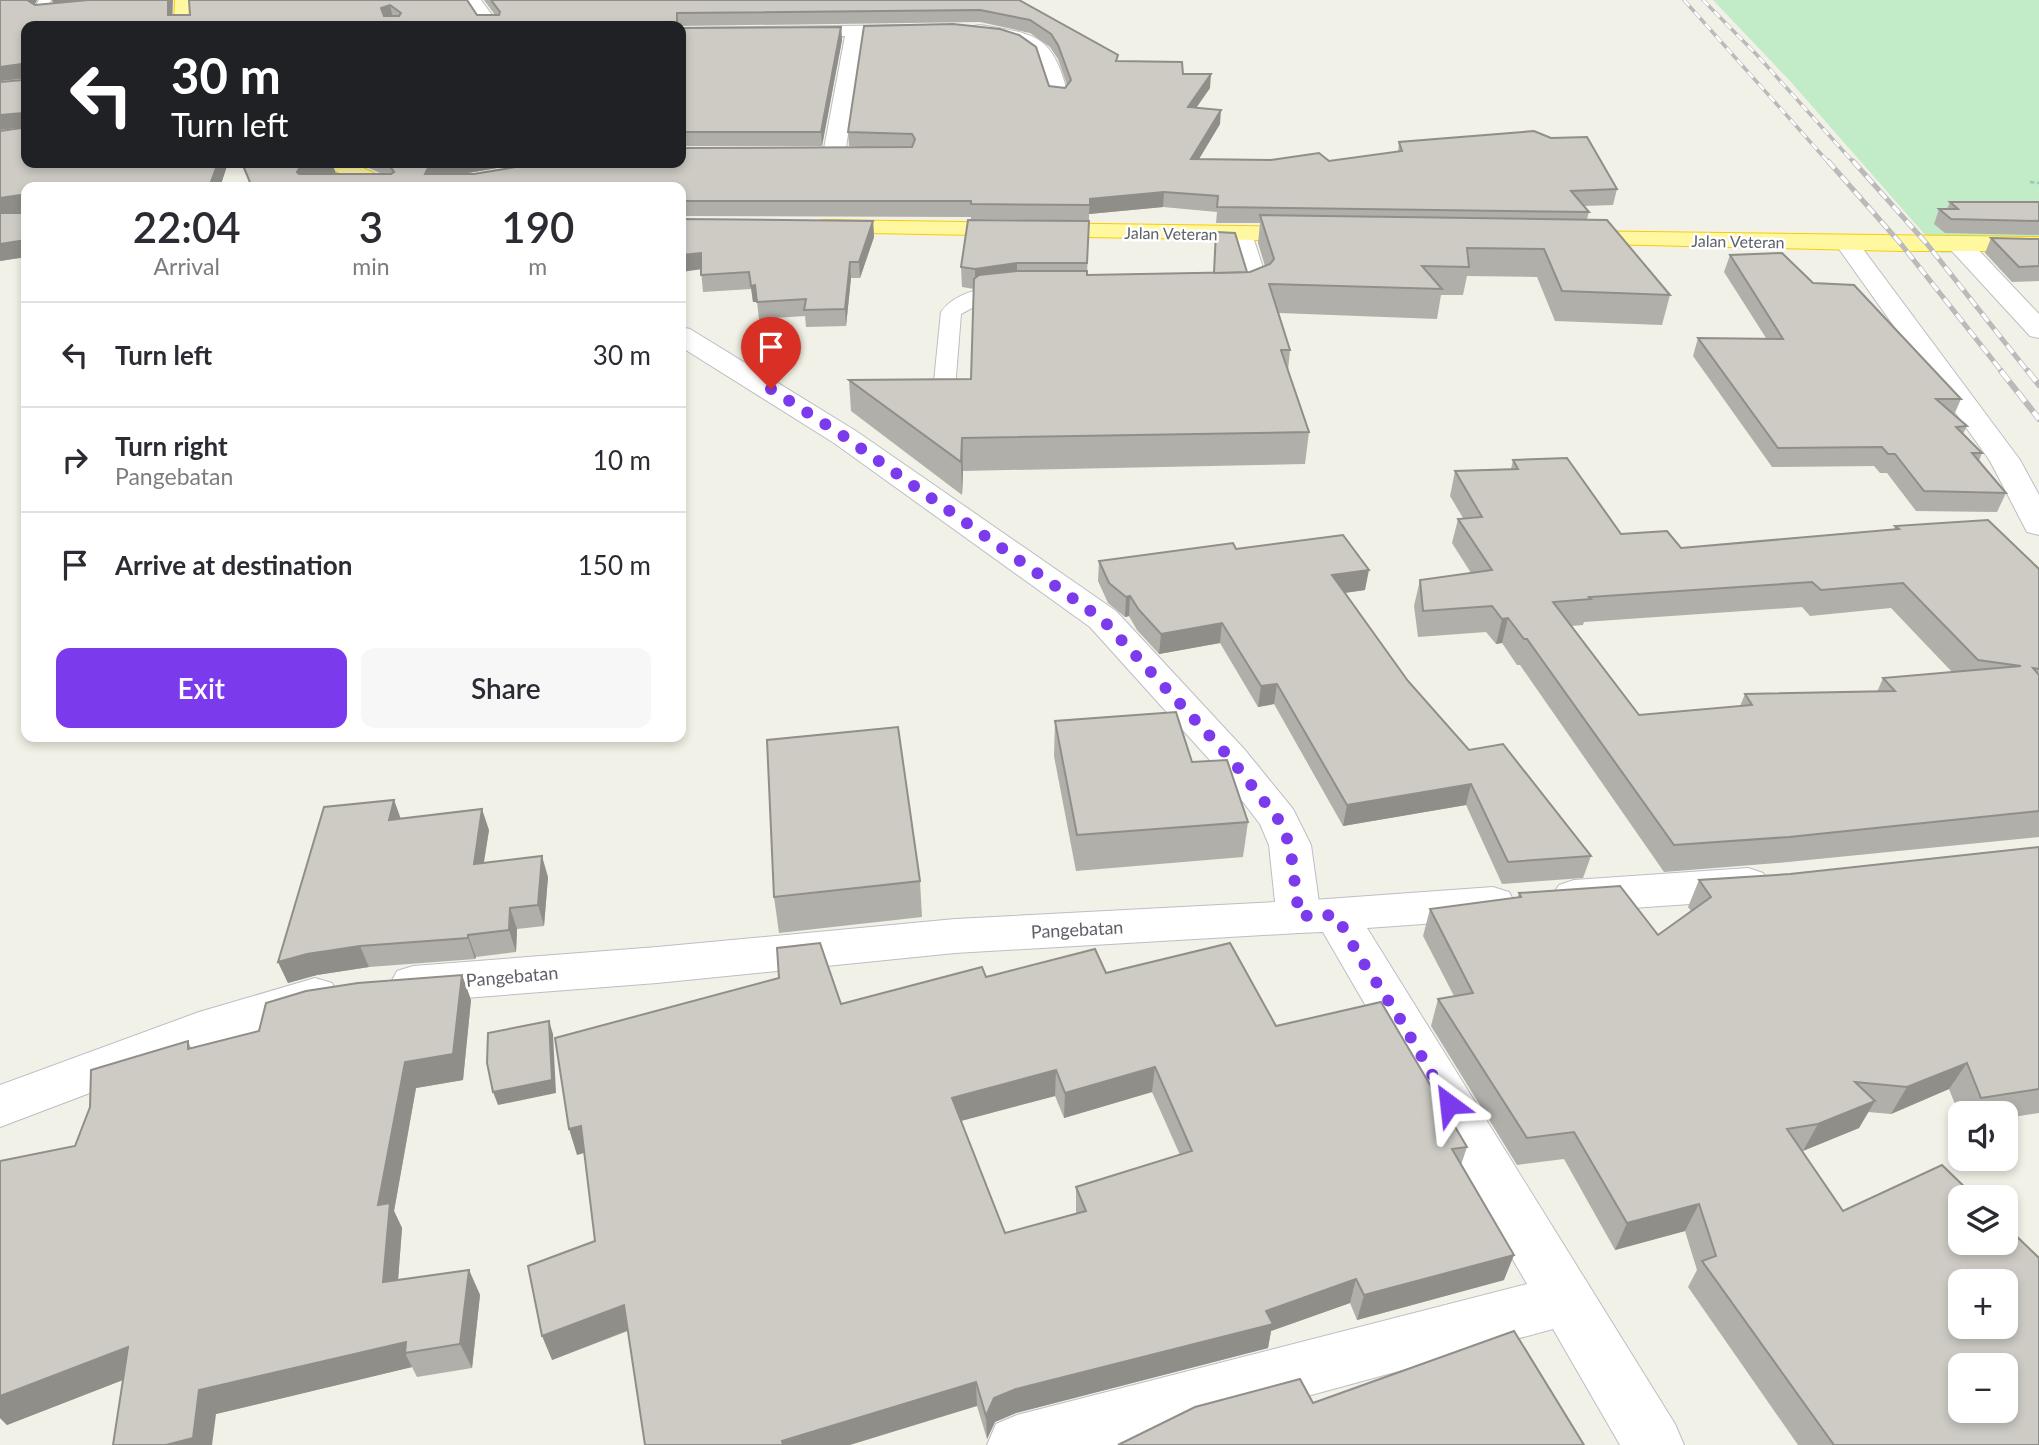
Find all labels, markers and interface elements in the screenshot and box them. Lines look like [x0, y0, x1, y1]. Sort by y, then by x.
text: 30 m [171, 46, 281, 104]
icon: left [56, 49, 147, 140]
text: Turn left [171, 105, 288, 144]
text: 22:04 [133, 202, 241, 252]
text: 3 [359, 202, 383, 252]
text: 190 [501, 202, 574, 252]
street label: Jalan Veteran [1124, 223, 1218, 243]
street label: Jalan Veteran [1691, 231, 1785, 251]
text: Arrival [154, 252, 220, 280]
text: min [352, 252, 390, 280]
text: m [528, 252, 547, 280]
pin [741, 317, 801, 389]
icon: arrive [752, 328, 790, 366]
icon: left [56, 336, 94, 374]
text: Turn left [115, 339, 212, 371]
text: 30 m [593, 339, 651, 371]
text: Turn right [115, 430, 228, 462]
icon: right [56, 441, 94, 479]
text: 10 m [593, 444, 651, 476]
text: Pangebatan [115, 462, 233, 490]
icon: arrive [56, 546, 94, 584]
text: Arrive at destination [115, 549, 352, 581]
text: 150 m [578, 549, 651, 581]
button: Exit [56, 648, 347, 728]
button: Share [361, 648, 651, 728]
street label: Pangebatan [1030, 916, 1124, 942]
street label: Pangebatan [465, 961, 559, 991]
position arrow [1412, 1067, 1486, 1141]
map controls [1948, 1101, 2018, 1423]
button: sound [1948, 1101, 2018, 1171]
button: layers [1948, 1185, 2018, 1255]
button: + [1948, 1269, 2018, 1339]
button: − [1948, 1353, 2018, 1423]

